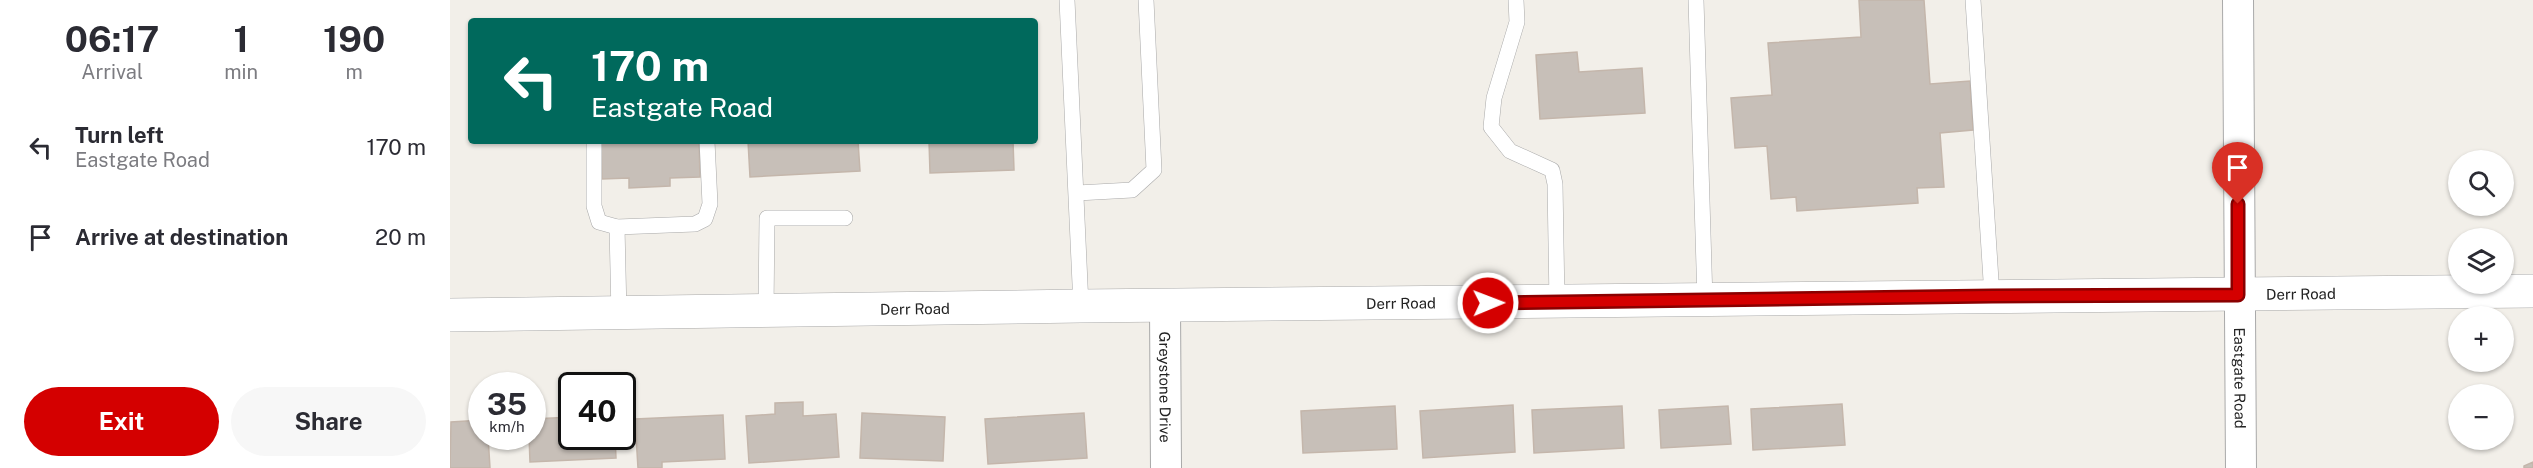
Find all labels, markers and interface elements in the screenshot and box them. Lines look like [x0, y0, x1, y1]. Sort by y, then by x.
text: 06:17 [65, 18, 159, 60]
text: 1 [233, 18, 249, 60]
text: 190 [323, 18, 385, 60]
text: 170 m [591, 41, 709, 90]
icon: left [492, 42, 570, 120]
text: Arrival [81, 60, 143, 84]
text: min [224, 60, 258, 84]
text: m [345, 60, 363, 84]
text: Eastgate Road [591, 91, 773, 123]
text: Turn left [75, 122, 164, 148]
icon: left [24, 131, 57, 164]
text: 170 m [366, 134, 426, 160]
pin [2212, 142, 2263, 204]
text: Eastgate Road [75, 148, 210, 172]
map controls [2448, 150, 2514, 450]
button: search [2448, 150, 2514, 216]
icon: arrive [2221, 151, 2254, 184]
icon: arrive [24, 221, 57, 254]
text: Arrive at destination [75, 224, 288, 250]
text: 20 m [375, 224, 426, 250]
button: layers [2448, 228, 2514, 294]
position arrow [1456, 271, 1520, 335]
street label: Derr Road [2266, 285, 2336, 302]
street label: Derr Road [1366, 294, 1436, 312]
street label: Derr Road [880, 299, 950, 317]
button: + [2448, 306, 2514, 372]
street label: Eastgate Road [2232, 327, 2249, 429]
street label: Greystone Drive [1157, 331, 1174, 443]
speed limit sign: 40 [558, 372, 636, 450]
button: − [2448, 384, 2514, 450]
text: 35 [487, 386, 527, 422]
button: Exit [24, 387, 219, 456]
button: Share [231, 387, 426, 456]
text: km/h [489, 418, 525, 435]

